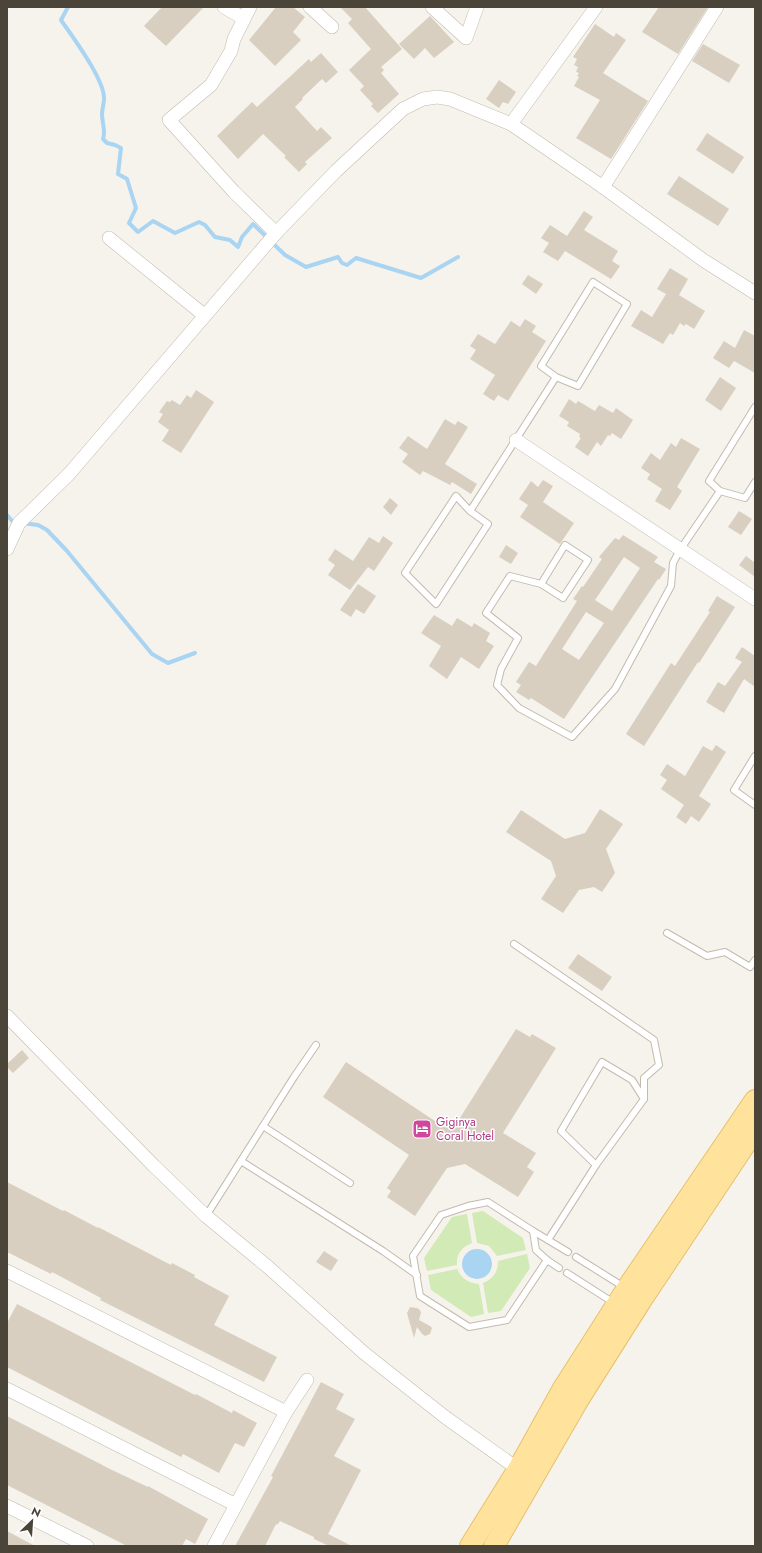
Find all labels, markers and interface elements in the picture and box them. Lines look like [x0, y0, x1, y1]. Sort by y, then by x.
place label: Giginya Coral Hotel [436, 1113, 494, 1145]
hotel icon: Giginya Coral Hotel [411, 1118, 433, 1140]
north arrow [12, 1501, 52, 1541]
text: N [29, 1503, 44, 1521]

